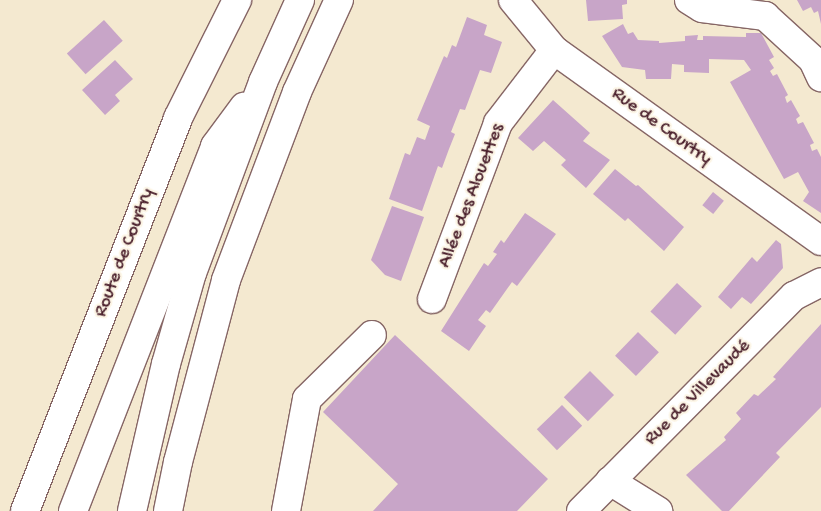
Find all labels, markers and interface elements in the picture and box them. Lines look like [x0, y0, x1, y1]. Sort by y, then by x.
street label: Rue de Courtry [606, 83, 716, 171]
street label: Allée des Alouettes [434, 121, 510, 271]
street label: Route de Courtry [90, 185, 160, 321]
street label: Rue de Villevaudé [640, 335, 756, 451]

